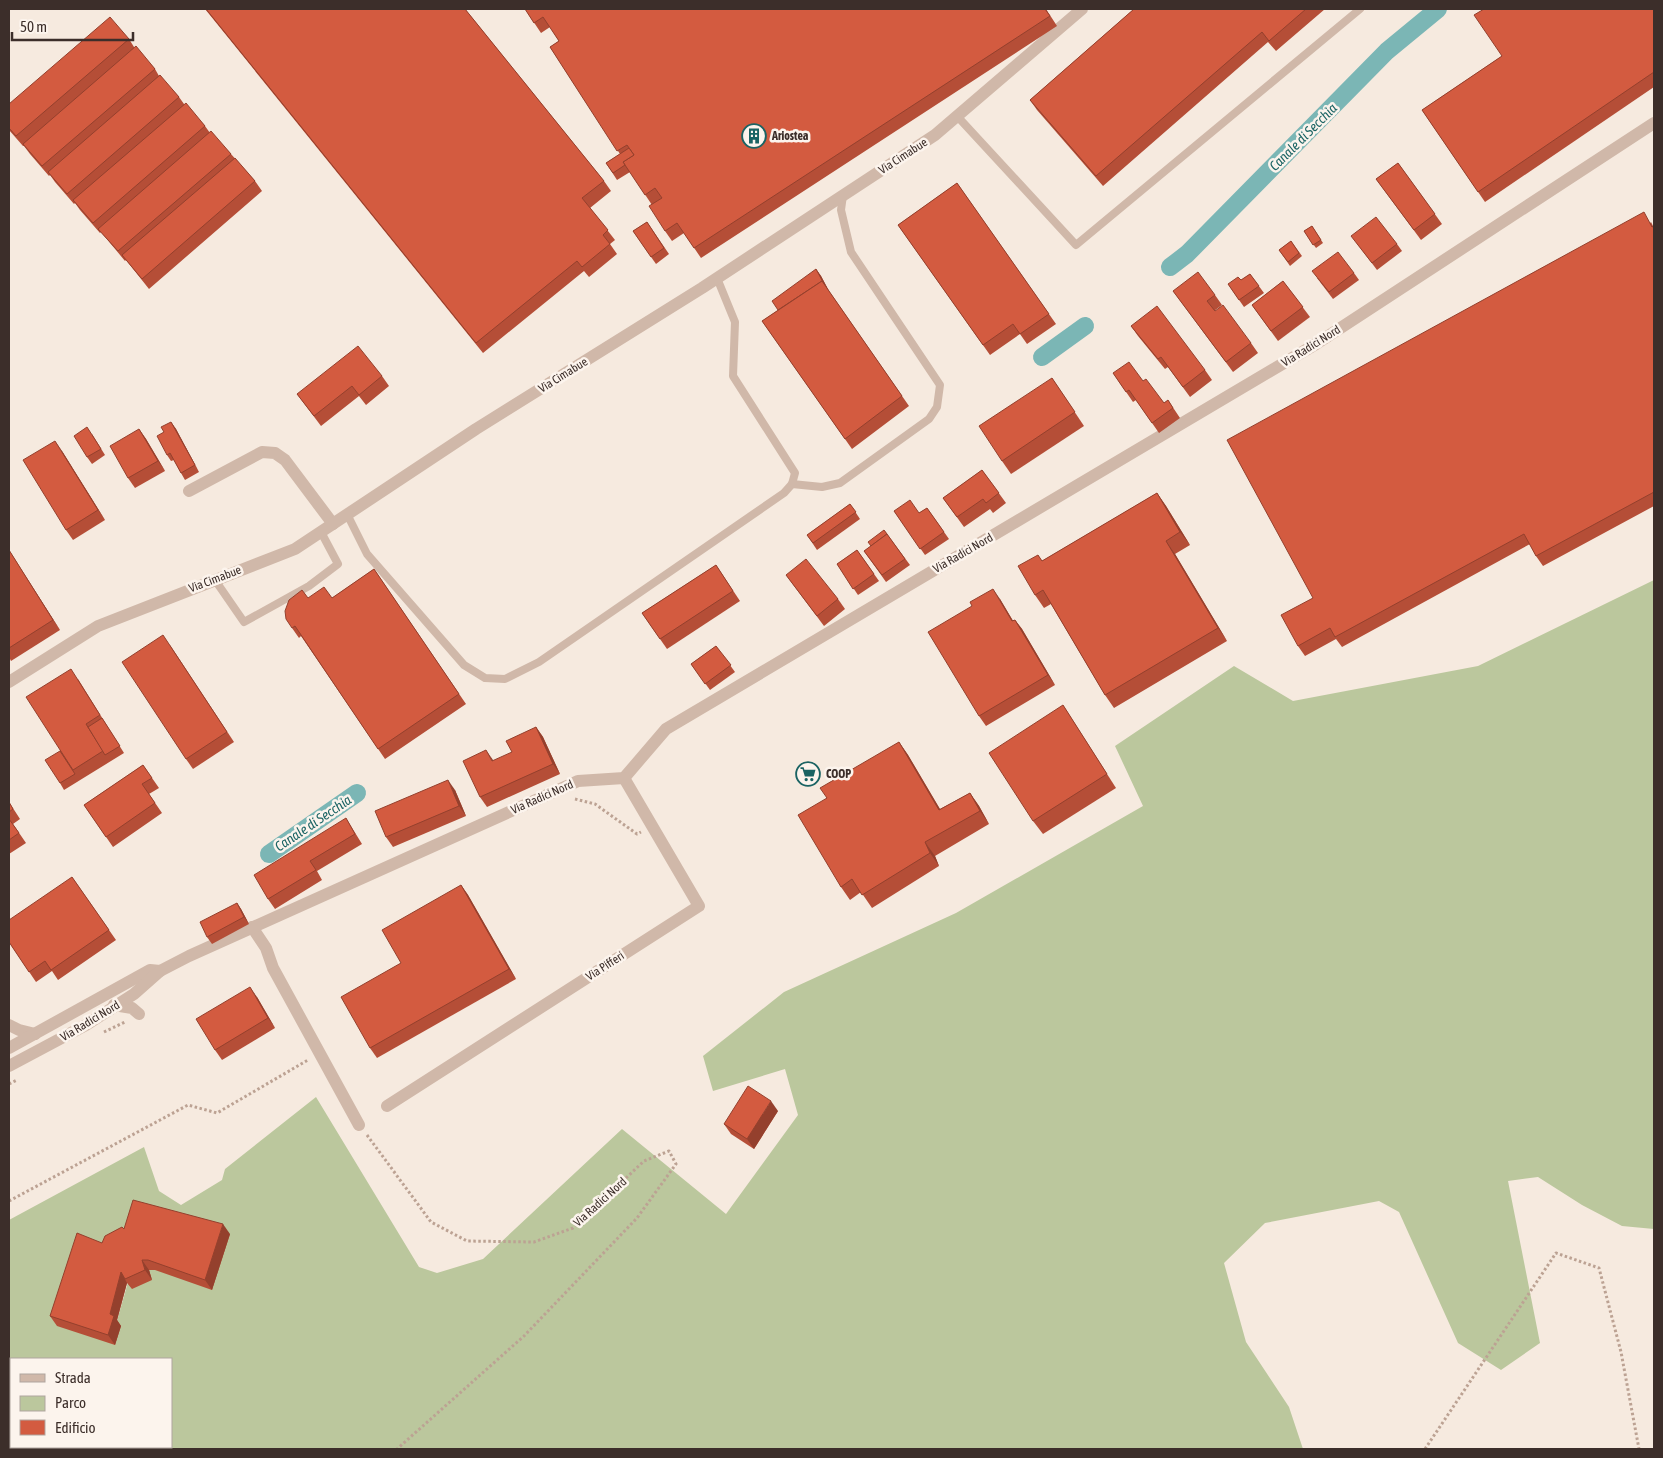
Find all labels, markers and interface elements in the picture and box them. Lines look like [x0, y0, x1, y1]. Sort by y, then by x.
scale bar [12, 10, 134, 42]
text: 50 m [20, 18, 47, 35]
water label: Canale di Secchia [1266, 100, 1340, 174]
building icon: Ariostea [741, 123, 767, 149]
place label: Ariostea [771, 129, 809, 143]
street label: Via Cimabue [876, 135, 930, 177]
street label: Via Radici Nord [1279, 322, 1343, 370]
street label: Via Cimabue [536, 354, 590, 396]
street label: Via Radici Nord [931, 530, 995, 576]
street label: Via Cimabue [187, 563, 243, 595]
supermarket icon: COOP [795, 761, 821, 787]
place label: COOP [826, 767, 851, 781]
street label: Via Radici Nord [509, 777, 575, 817]
water label: Canale di Secchia [272, 791, 355, 854]
street label: Via Pifferi [583, 949, 627, 983]
street label: Via Radici Nord [58, 998, 122, 1044]
street label: Via Radici Nord [571, 1174, 629, 1230]
legend [10, 1358, 172, 1448]
text: Strada [55, 1369, 91, 1386]
text: Parco [55, 1394, 86, 1411]
text: Edificio [55, 1419, 96, 1436]

